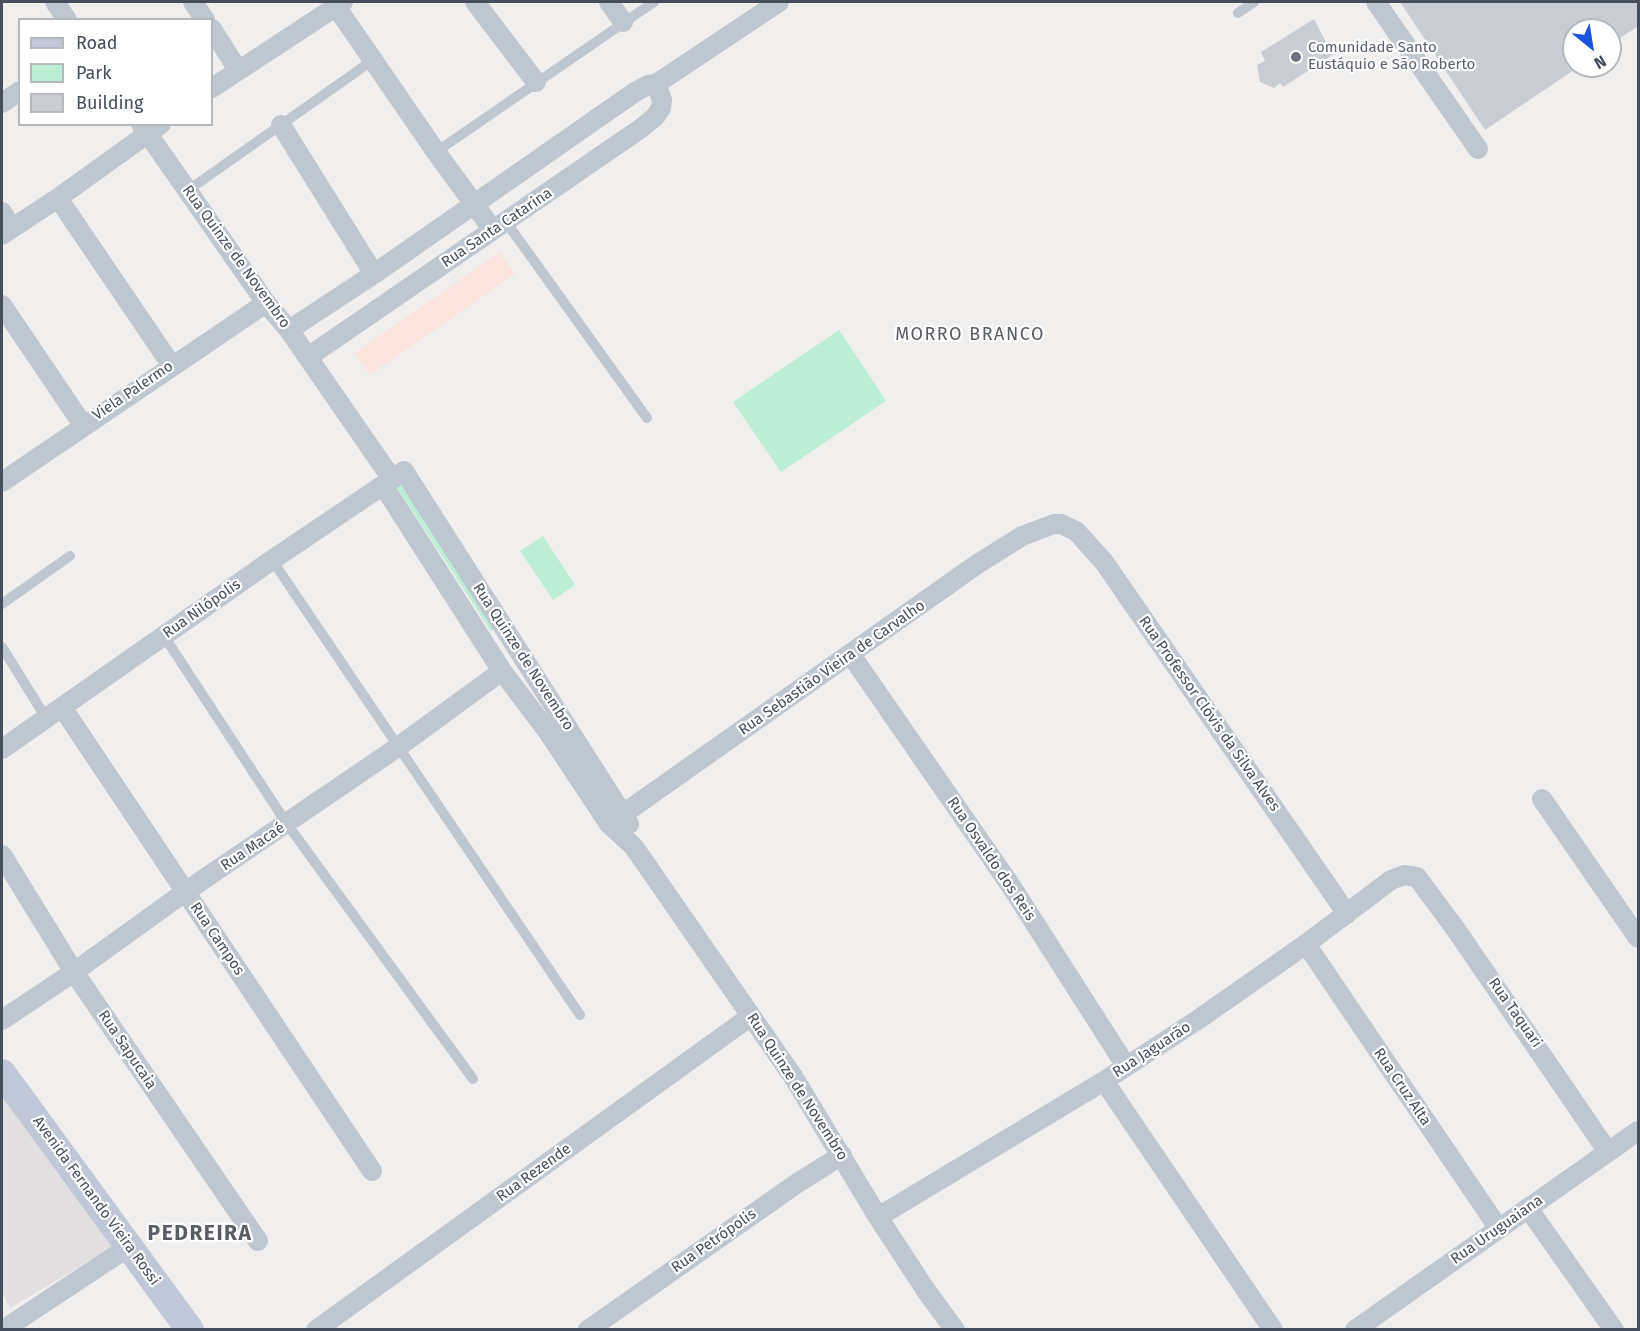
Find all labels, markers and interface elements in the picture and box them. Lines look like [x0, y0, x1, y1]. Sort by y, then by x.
legend [18, 18, 213, 126]
north arrow [1562, 18, 1622, 78]
text: Road [76, 32, 118, 54]
place label: Comunidade Santo Eustáquio e São Roberto [1308, 39, 1475, 74]
marker: Comunidade Santo Eustáquio e São Roberto [1289, 50, 1303, 64]
text: N [1591, 51, 1610, 73]
text: Park [76, 62, 111, 84]
text: Building [76, 92, 143, 114]
street label: Rua Quinze de Novembro [178, 182, 294, 332]
street label: Rua Santa Catarina [438, 184, 556, 272]
district label: MORRO BRANCO [895, 324, 1045, 346]
street label: Viela Palermo [89, 358, 177, 424]
street label: Rua Nilópolis [160, 576, 244, 642]
street label: Rua Quinze de Novembro [469, 580, 577, 734]
street label: Rua Sebastião Vieira de Carvalho [735, 597, 929, 739]
street label: Rua Professor Clóvis da Silva Alves [1134, 613, 1284, 815]
street label: Rua Osvaldo dos Reis [943, 794, 1039, 924]
street label: Rua Macaé [218, 819, 288, 875]
street label: Rua Campos [186, 899, 248, 979]
street label: Rua Taquari [1484, 975, 1546, 1051]
street label: Rua Sapucaia [94, 1007, 160, 1093]
street label: Rua Quinze de Novembro [743, 1010, 851, 1164]
street label: Rua Jaguarão [1110, 1018, 1194, 1082]
street label: Rua Cruz Alta [1369, 1045, 1435, 1129]
street label: Avenida Fernando Vieira Rossi [29, 1113, 163, 1289]
street label: Rua Rezende [493, 1140, 575, 1206]
street label: Rua Uruguaiana [1447, 1192, 1547, 1268]
street label: Rua Petrópolis [668, 1205, 760, 1277]
district label: PEDREIRA [148, 1221, 252, 1247]

